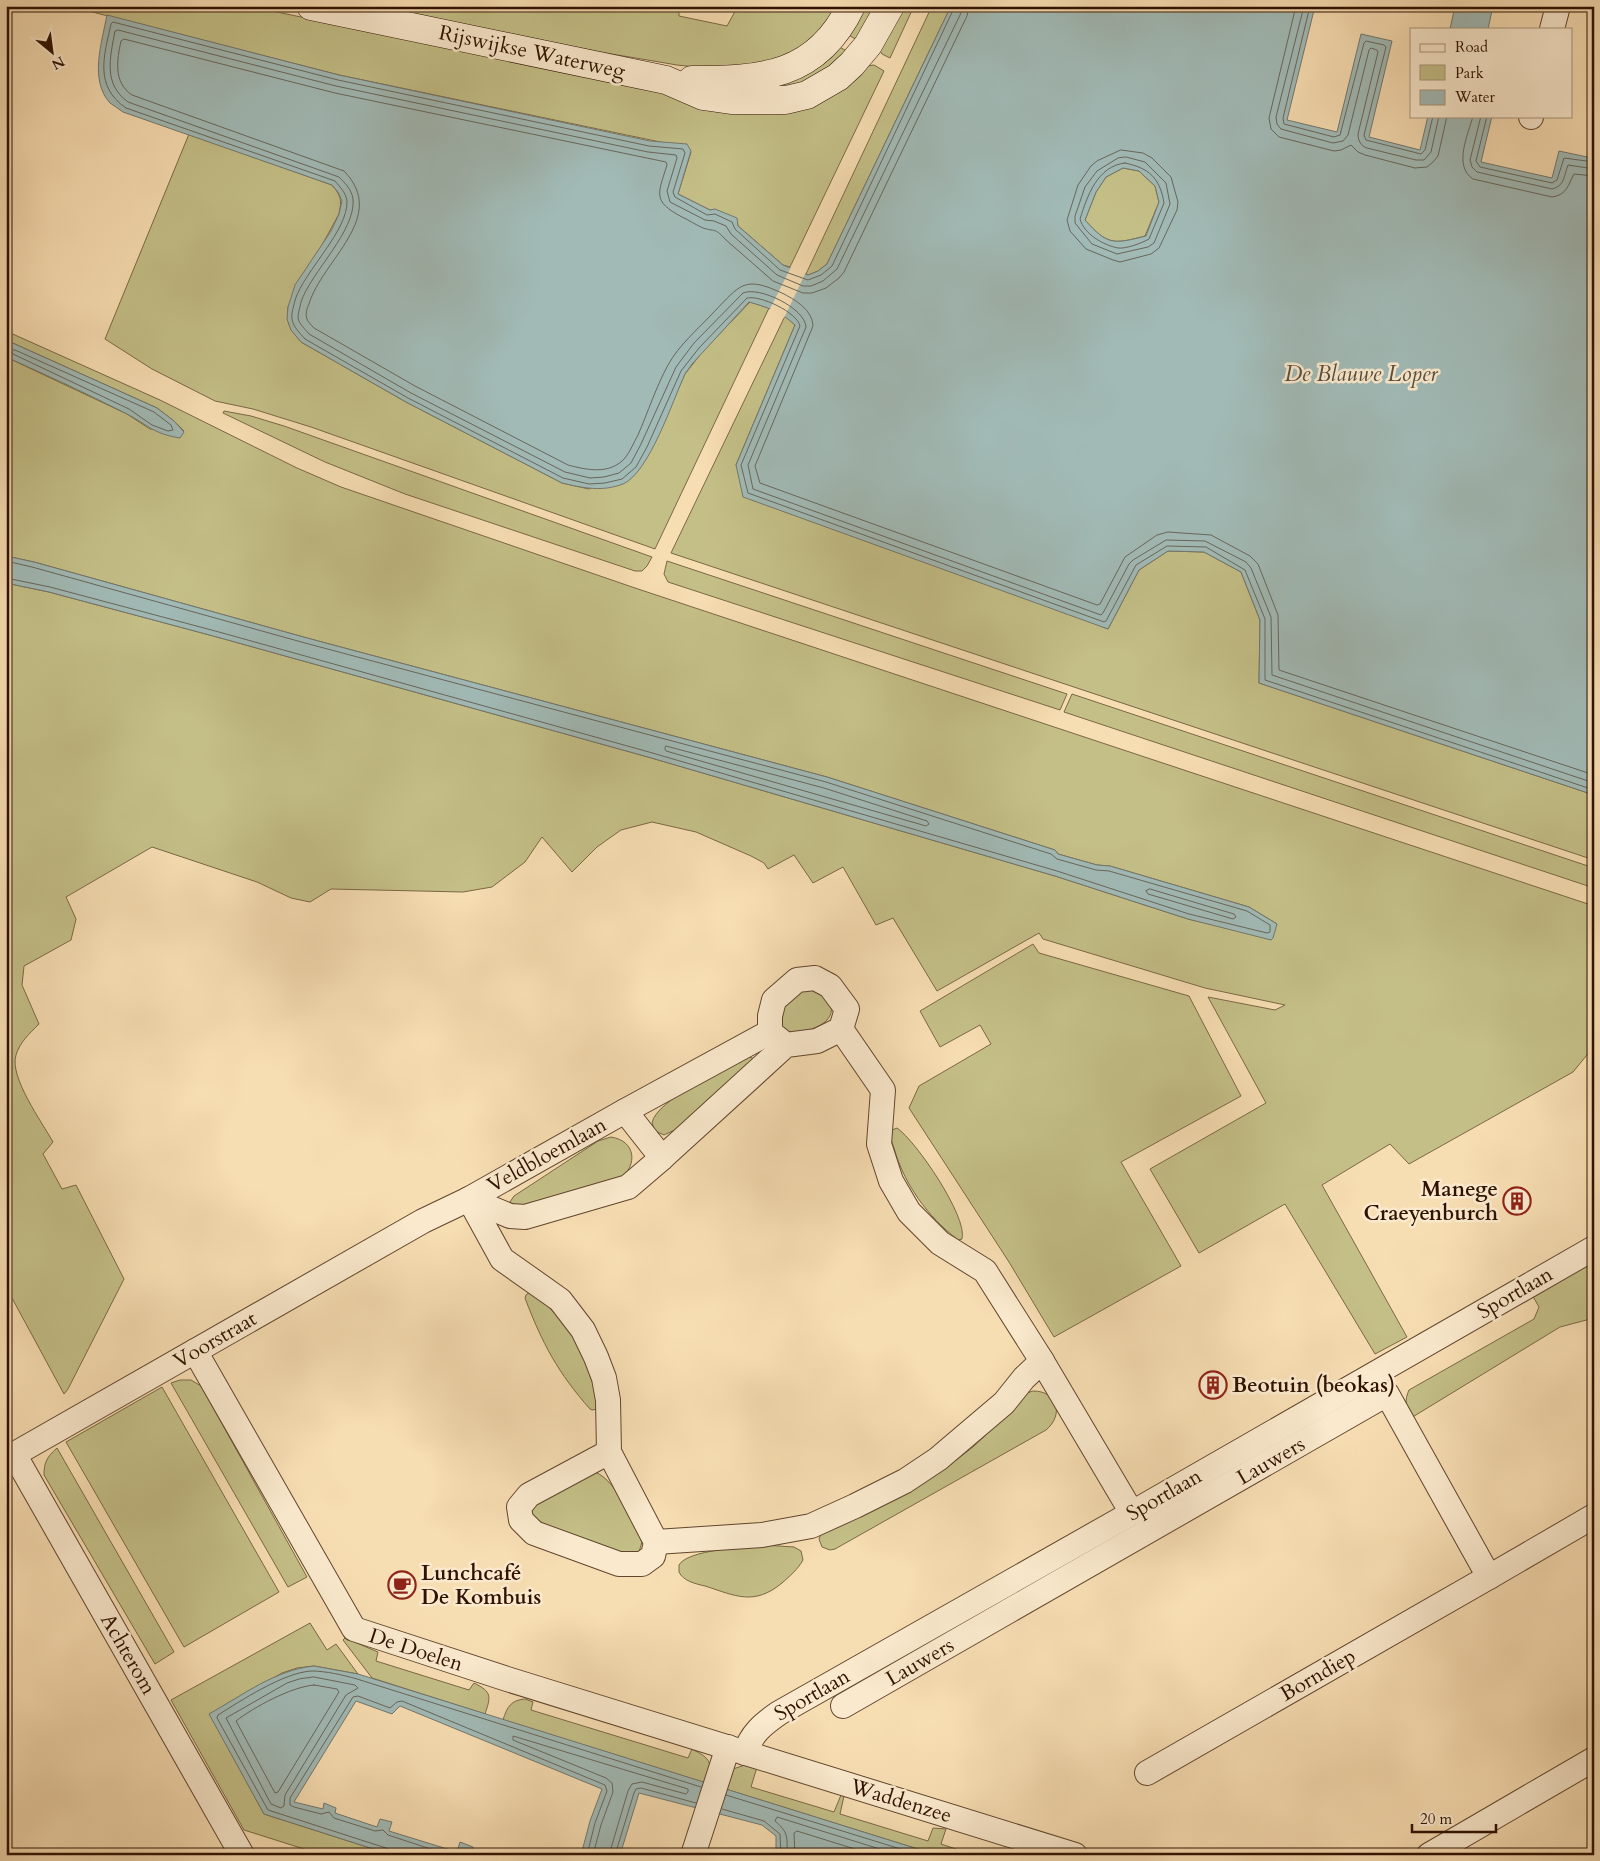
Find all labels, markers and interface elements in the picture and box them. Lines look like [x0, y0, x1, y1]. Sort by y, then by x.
street label: Rijswijkse Waterweg [436, 18, 628, 86]
north arrow [28, 28, 78, 78]
legend [1410, 28, 1572, 118]
text: Road [1455, 37, 1488, 57]
text: N [48, 52, 68, 74]
text: Park [1455, 63, 1484, 83]
text: Water [1454, 87, 1496, 107]
water label: De Blauwe Loper [1284, 359, 1438, 389]
street label: Veldbloemlaan [482, 1110, 612, 1200]
place label: Manege Craeyenburch [1363, 1175, 1498, 1228]
building icon: Manege Craeyenburch [1502, 1186, 1532, 1216]
street label: Sportlaan [1472, 1260, 1558, 1326]
street label: Voorstraat [168, 1304, 262, 1376]
building icon: Beotuin (beokas) [1198, 1370, 1228, 1400]
place label: Beotuin (beokas) [1232, 1371, 1395, 1400]
street label: Lauwers [1232, 1430, 1310, 1492]
street label: Sportlaan [1121, 1462, 1207, 1528]
place label: Lunchcafé De Kombuis [421, 1559, 541, 1612]
cafe icon: Lunchcafé De Kombuis [387, 1570, 417, 1600]
street label: Achterom [93, 1608, 163, 1700]
street label: De Doelen [365, 1621, 467, 1679]
street label: Lauwers [881, 1631, 959, 1693]
street label: Borndiep [1275, 1642, 1361, 1708]
street label: Sportlaan [769, 1662, 855, 1728]
street label: Waddenzee [846, 1772, 955, 1830]
scale bar [1412, 1801, 1496, 1833]
text: 20 m [1420, 1809, 1452, 1829]

